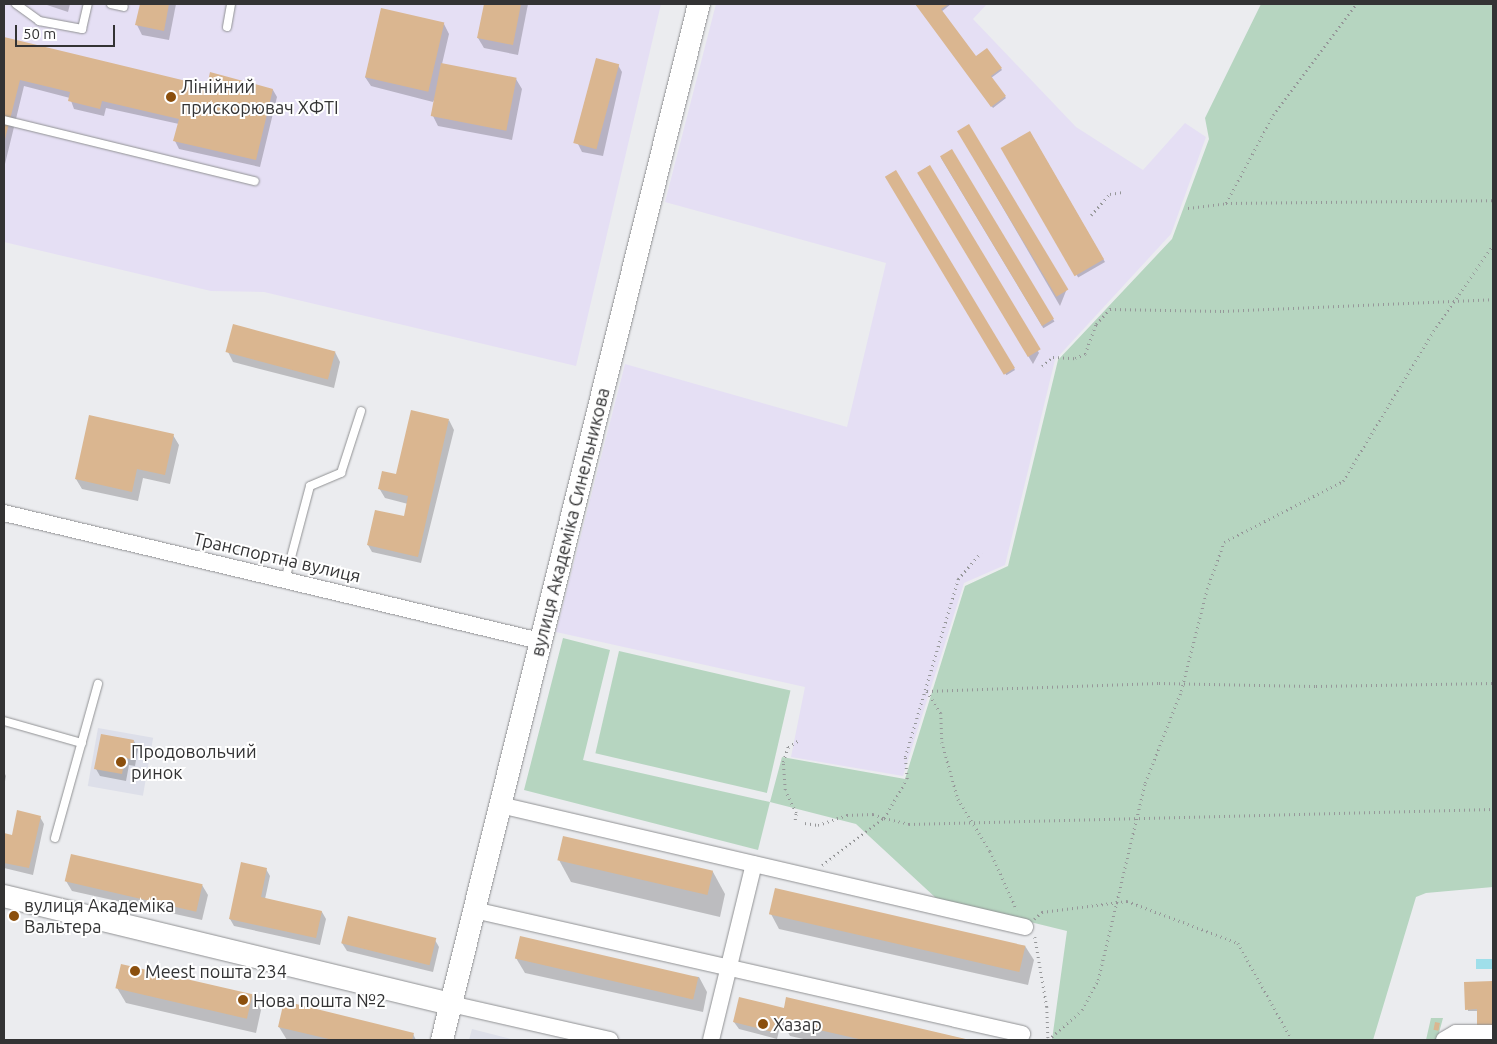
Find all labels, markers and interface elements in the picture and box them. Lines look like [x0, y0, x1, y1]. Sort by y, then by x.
scale bar [18, 15, 118, 47]
text: 50 m [23, 25, 56, 42]
place label: Лінійний прискорювач ХФТІ [181, 76, 339, 118]
marker: Лінійний прискорювач ХФТІ [165, 91, 177, 103]
street label: вулиця Академіка Синельникова [526, 385, 614, 659]
street label: Транспортна вулиця [191, 527, 363, 587]
place label: Продовольчий ринок [131, 741, 257, 784]
marker: Продовольчий ринок [115, 756, 127, 768]
place label: вулиця Академіка Вальтера [24, 895, 174, 938]
marker: вулиця Академіка Вальтера [8, 910, 20, 922]
place label: Meest пошта 234 [145, 960, 287, 982]
marker: Meest пошта 234 [129, 965, 141, 977]
place label: Нова пошта №2 [253, 989, 386, 1011]
marker: Нова пошта №2 [237, 994, 249, 1006]
place label: Хазар [773, 1013, 822, 1035]
marker: Хазар [757, 1018, 769, 1030]

